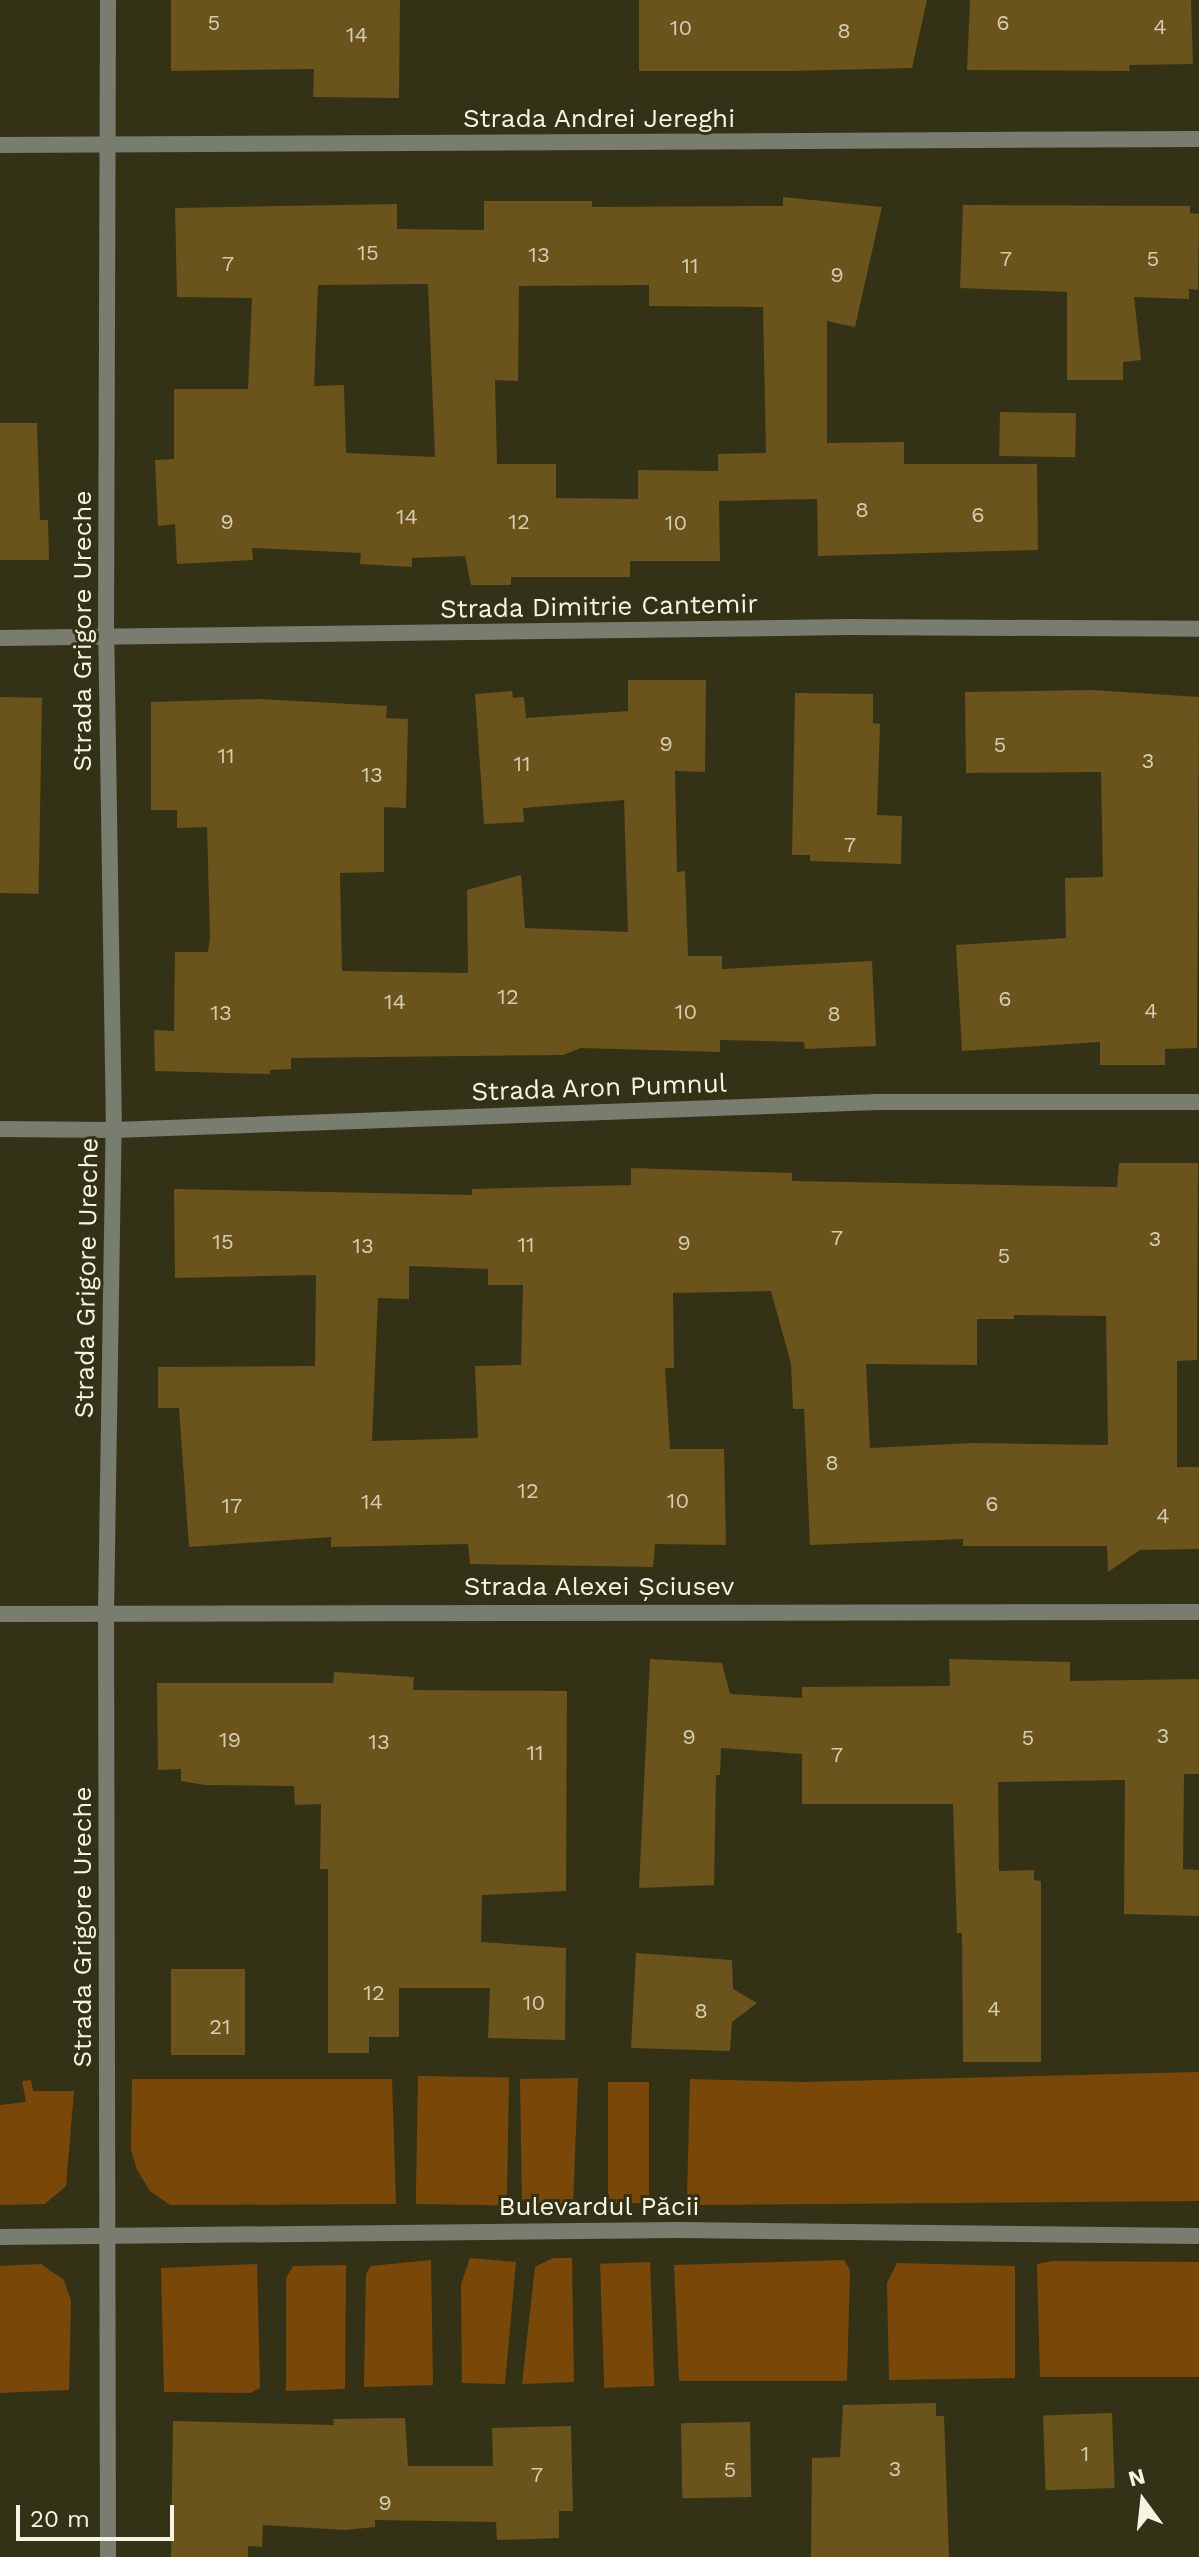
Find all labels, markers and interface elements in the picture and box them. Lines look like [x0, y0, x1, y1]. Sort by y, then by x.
house number: 5 [208, 10, 220, 36]
house number: 6 [996, 10, 1010, 36]
house number: 4 [1153, 14, 1167, 40]
house number: 10 [670, 15, 692, 41]
house number: 8 [837, 18, 851, 44]
house number: 14 [346, 22, 368, 48]
street label: Strada Andrei Jereghi [462, 103, 736, 135]
house number: 15 [357, 240, 379, 266]
house number: 13 [528, 242, 550, 268]
house number: 7 [1000, 246, 1012, 272]
house number: 5 [1147, 246, 1159, 272]
house number: 7 [222, 251, 234, 277]
house number: 11 [681, 253, 699, 279]
house number: 9 [830, 262, 844, 288]
street label: Strada Grigore Ureche [67, 490, 99, 772]
house number: 8 [855, 497, 869, 523]
house number: 6 [971, 502, 985, 528]
house number: 14 [396, 504, 418, 530]
house number: 9 [220, 509, 234, 535]
house number: 12 [508, 509, 530, 535]
house number: 10 [665, 510, 687, 536]
street label: Strada Dimitrie Cantemir [439, 589, 759, 625]
house number: 9 [659, 731, 673, 757]
house number: 5 [994, 732, 1006, 758]
house number: 11 [217, 743, 235, 769]
house number: 3 [1142, 748, 1154, 774]
house number: 11 [513, 751, 531, 777]
house number: 13 [361, 762, 383, 788]
house number: 7 [844, 832, 856, 858]
house number: 12 [497, 984, 519, 1010]
house number: 6 [998, 986, 1012, 1012]
house number: 14 [384, 989, 406, 1015]
house number: 4 [1144, 998, 1158, 1024]
house number: 10 [675, 999, 697, 1025]
house number: 13 [210, 1000, 232, 1026]
house number: 8 [827, 1001, 841, 1027]
street label: Strada Aron Pumnul [470, 1068, 728, 1108]
street label: Strada Grigore Ureche [69, 1137, 105, 1419]
house number: 7 [831, 1225, 843, 1251]
house number: 3 [1149, 1226, 1161, 1252]
house number: 15 [212, 1229, 234, 1255]
house number: 9 [677, 1230, 691, 1256]
house number: 11 [517, 1232, 535, 1258]
house number: 13 [352, 1233, 374, 1259]
house number: 5 [998, 1243, 1010, 1269]
house number: 8 [825, 1450, 839, 1476]
house number: 12 [517, 1478, 539, 1504]
house number: 10 [667, 1488, 689, 1514]
house number: 14 [361, 1489, 383, 1515]
house number: 6 [985, 1491, 999, 1517]
house number: 17 [222, 1493, 242, 1519]
house number: 4 [1156, 1503, 1170, 1529]
street label: Strada Alexei Șciusev [463, 1571, 735, 1603]
house number: 3 [1157, 1723, 1169, 1749]
house number: 9 [682, 1724, 696, 1750]
house number: 5 [1022, 1725, 1034, 1751]
house number: 19 [219, 1727, 241, 1753]
house number: 13 [368, 1729, 390, 1755]
house number: 11 [526, 1740, 544, 1766]
house number: 7 [831, 1742, 843, 1768]
street label: Strada Grigore Ureche [67, 1786, 99, 2068]
house number: 12 [363, 1980, 385, 2006]
house number: 10 [523, 1990, 545, 2016]
house number: 4 [987, 1996, 1001, 2022]
house number: 8 [694, 1998, 708, 2024]
house number: 21 [209, 2014, 231, 2040]
street label: Bulevardul Păcii [498, 2191, 700, 2223]
house number: 1 [1081, 2441, 1089, 2467]
house number: 3 [889, 2456, 901, 2482]
house number: 5 [724, 2457, 736, 2483]
north arrow [1103, 2461, 1183, 2541]
house number: 7 [531, 2462, 543, 2488]
text: N [1126, 2463, 1148, 2492]
scale bar [20, 2489, 178, 2539]
house number: 9 [378, 2490, 392, 2516]
text: 20 m [30, 2505, 90, 2533]

